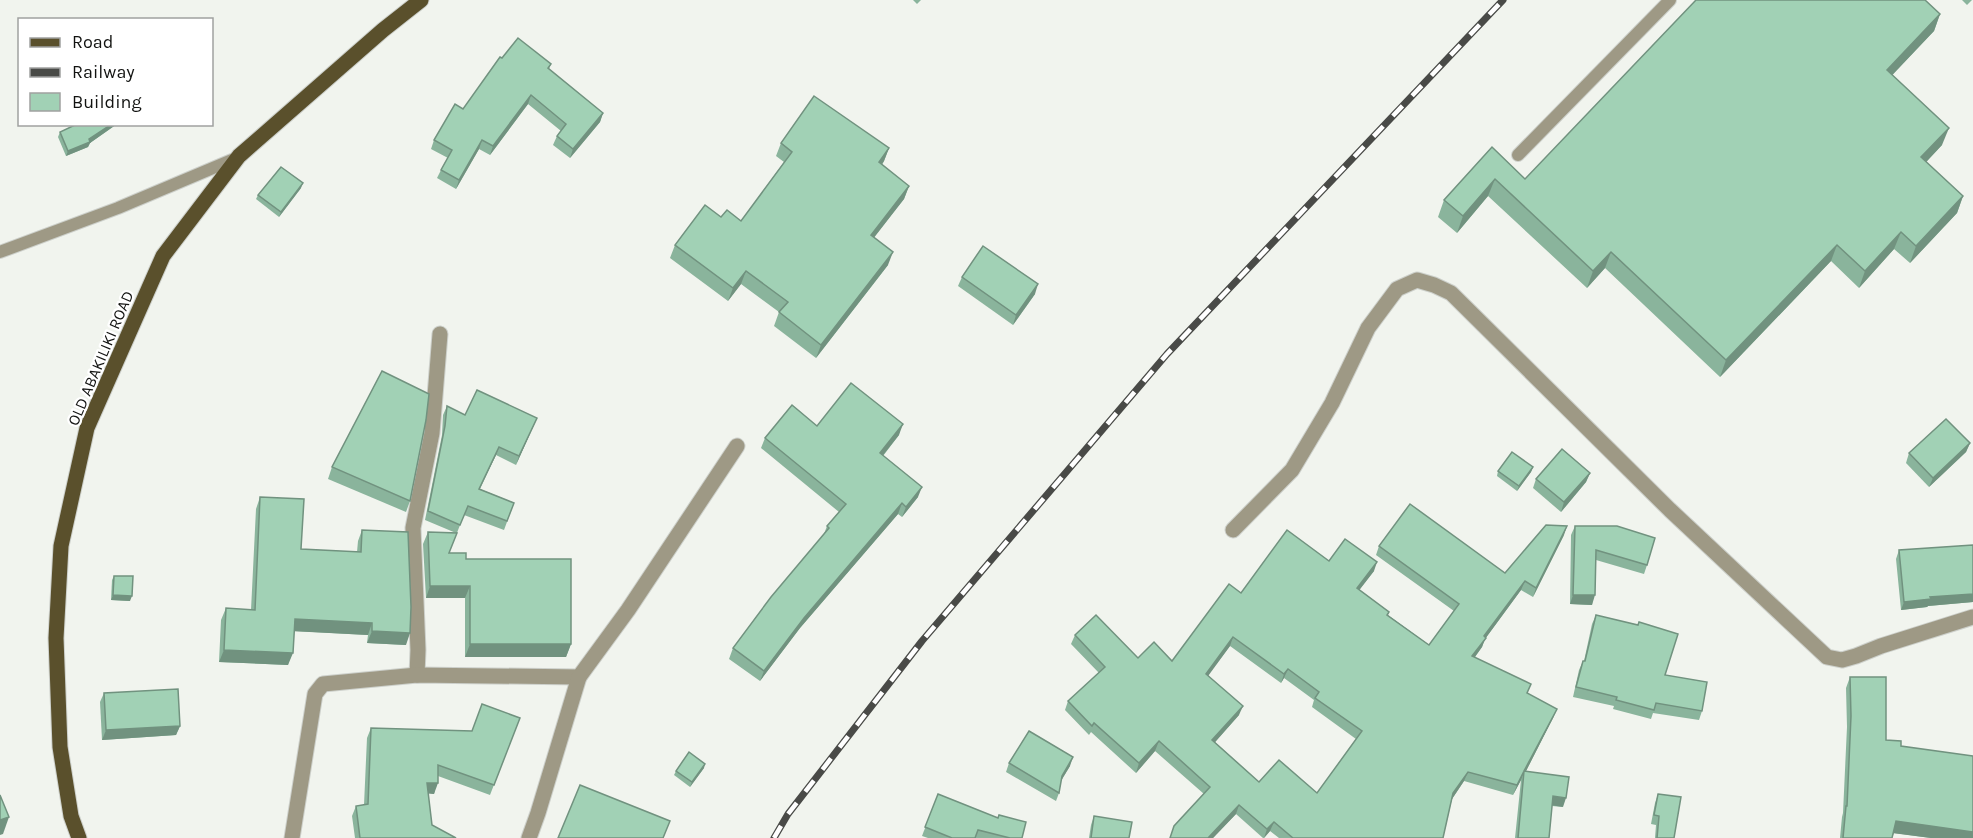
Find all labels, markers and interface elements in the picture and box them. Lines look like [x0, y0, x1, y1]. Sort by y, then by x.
legend [18, 18, 213, 126]
text: Road [72, 31, 113, 53]
text: Railway [72, 61, 135, 83]
text: Building [72, 91, 142, 113]
street label: OLD ABAKILIKI ROAD [63, 288, 137, 428]

